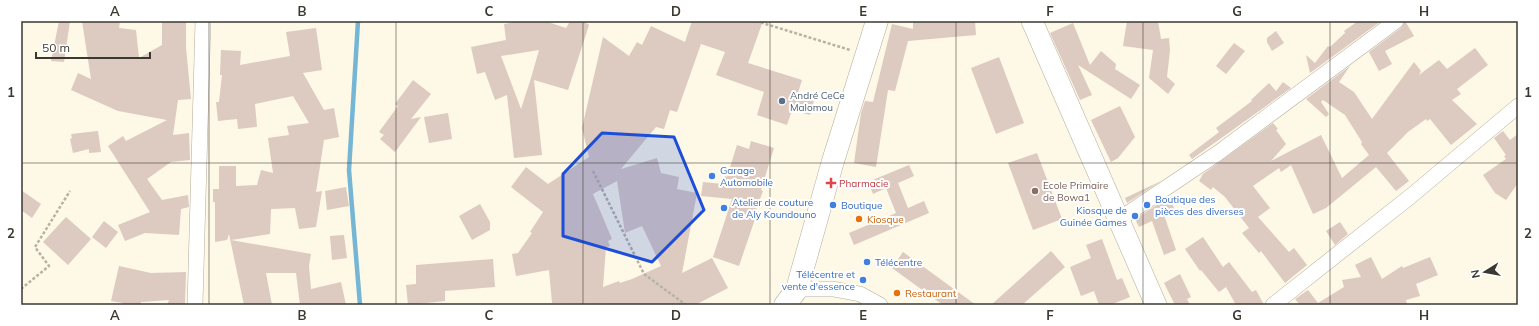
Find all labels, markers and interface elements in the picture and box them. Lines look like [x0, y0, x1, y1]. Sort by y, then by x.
text: A [110, 3, 120, 19]
text: B [298, 3, 307, 19]
text: C [485, 3, 494, 19]
text: D [671, 3, 681, 19]
text: E [859, 3, 867, 19]
text: F [1046, 3, 1054, 19]
text: G [1232, 3, 1242, 19]
text: H [1419, 3, 1429, 19]
scale bar [36, 34, 150, 60]
text: 50 m [42, 40, 70, 55]
text: 1 [7, 84, 15, 100]
text: 1 [1524, 84, 1532, 100]
place label: André CeCe Malomou [790, 89, 845, 114]
marker: André CeCe Malomou [777, 96, 787, 106]
place label: Garage Automobile [720, 164, 773, 189]
marker: Garage Automobile [707, 171, 717, 181]
place label: Pharmacie [839, 177, 889, 190]
marker: Pharmacie [826, 178, 836, 188]
place label: Ecole Primaire de Bowa1 [1043, 179, 1108, 204]
marker: Ecole Primaire de Bowa1 [1030, 186, 1040, 196]
place label: Boutique des pièces des diverses [1155, 193, 1244, 218]
place label: Atelier de couture de Aly Koundouno [732, 196, 817, 221]
place label: Boutique [841, 199, 882, 212]
marker: Boutique [828, 200, 838, 210]
marker: Boutique des pièces des diverses [1142, 200, 1152, 210]
marker: Atelier de couture de Aly Koundouno [719, 203, 729, 213]
place label: Kiosque de Guinée Games [1060, 204, 1127, 229]
marker: Kiosque de Guinée Games [1130, 211, 1140, 221]
place label: Kiosque [867, 213, 904, 226]
marker: Kiosque [854, 214, 864, 224]
text: 2 [7, 225, 15, 241]
text: 2 [1524, 225, 1532, 241]
north arrow [1465, 252, 1505, 292]
place label: Télécentre [875, 256, 922, 269]
marker: Télécentre [862, 257, 872, 267]
place label: Télécentre et vente d'essence [782, 268, 855, 293]
text: N [1468, 268, 1483, 279]
marker: Télécentre et vente d'essence [858, 275, 868, 285]
place label: Restaurant [905, 287, 957, 300]
marker: Restaurant [892, 288, 902, 298]
text: A [110, 307, 120, 323]
text: B [298, 307, 307, 323]
text: C [485, 307, 494, 323]
text: D [671, 307, 681, 323]
text: E [859, 307, 867, 323]
text: F [1046, 307, 1054, 323]
text: G [1232, 307, 1242, 323]
text: H [1419, 307, 1429, 323]

